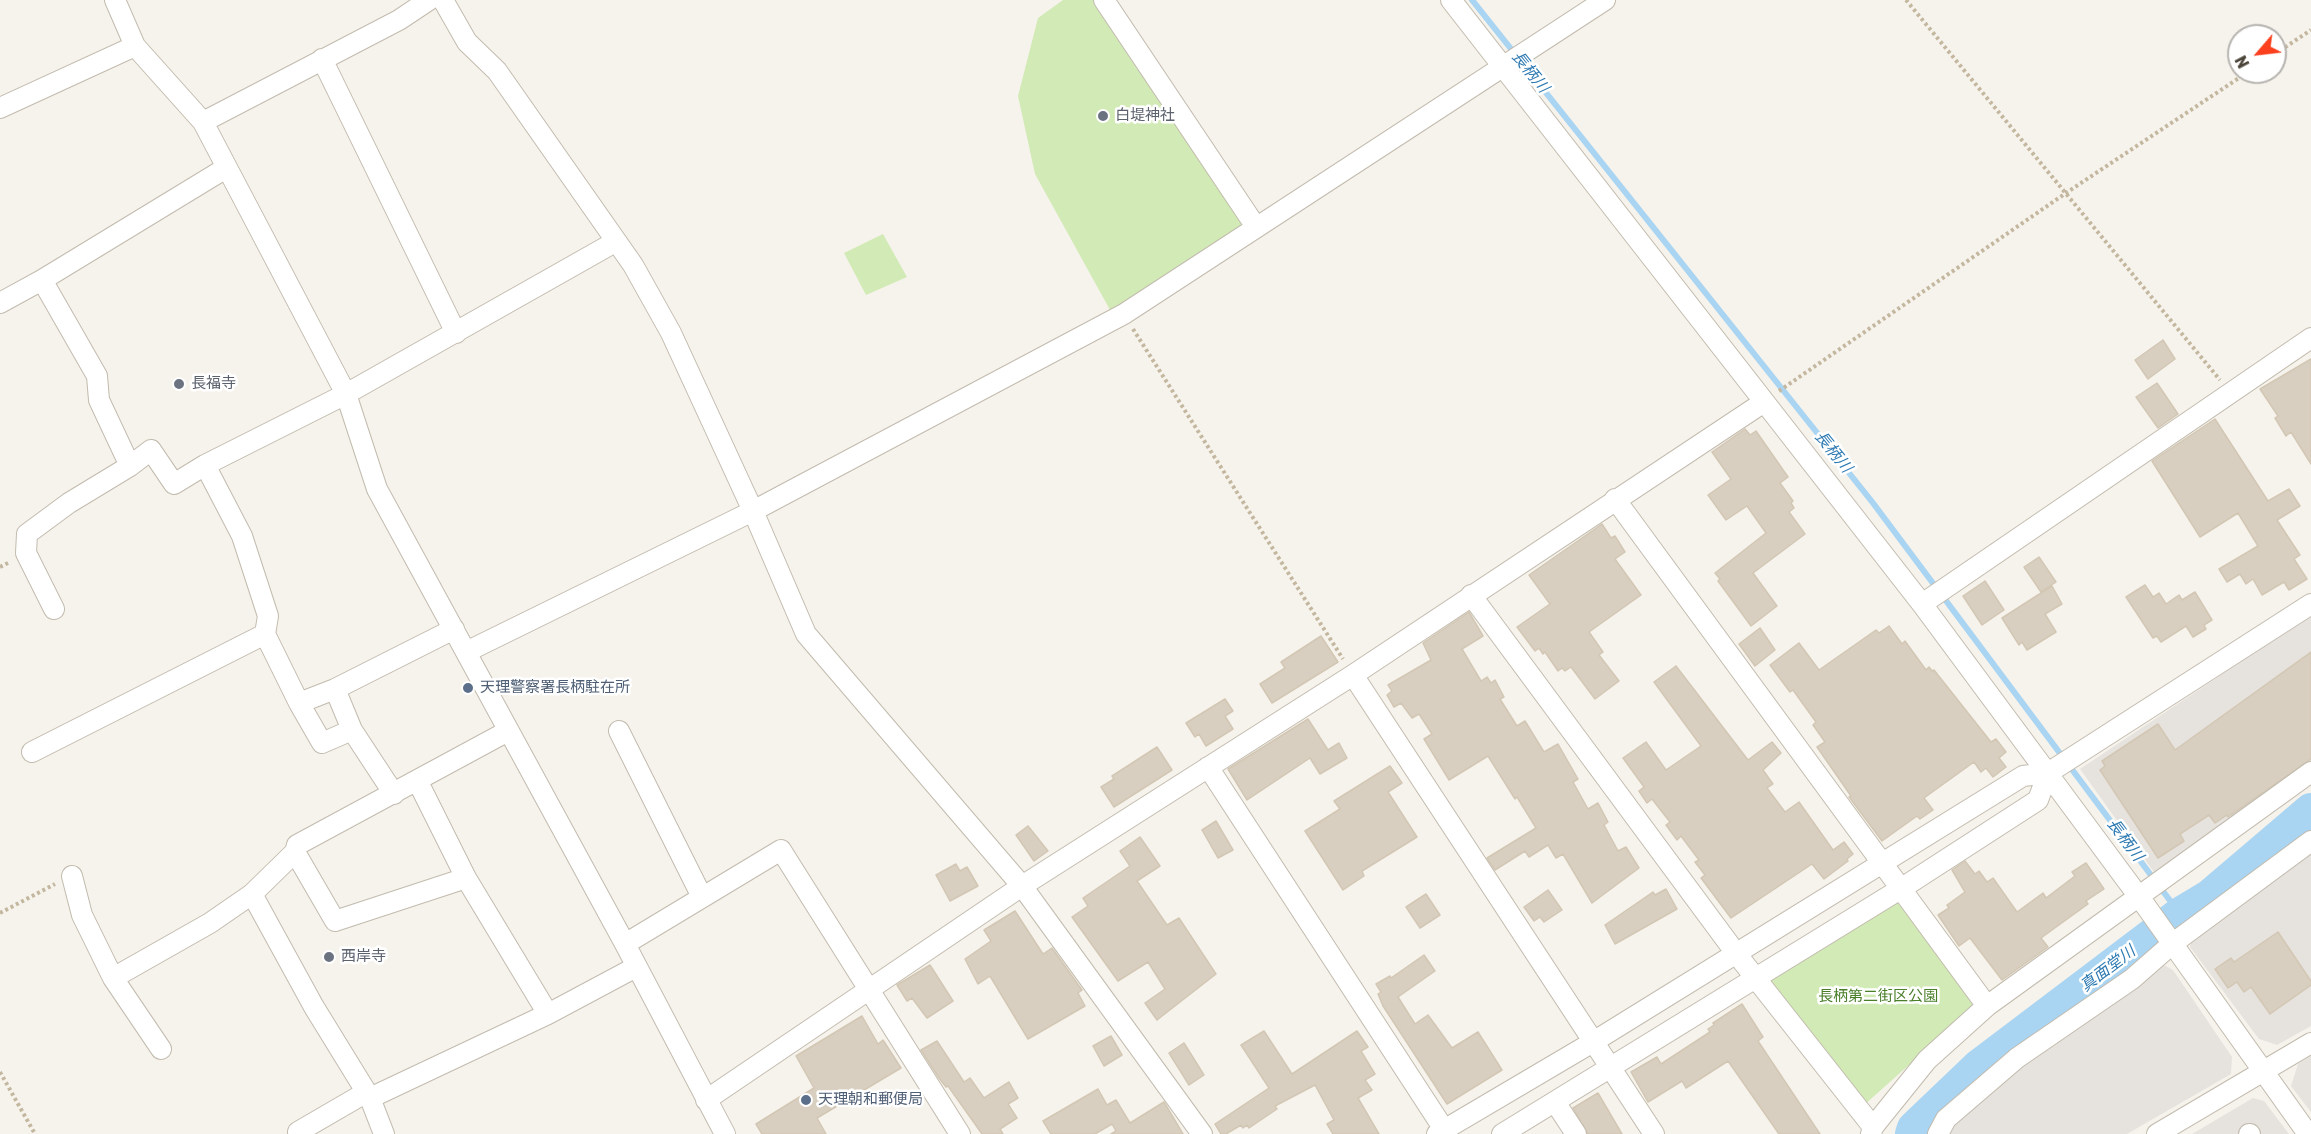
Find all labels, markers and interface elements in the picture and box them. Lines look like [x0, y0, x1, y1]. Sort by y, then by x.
north arrow [2227, 24, 2287, 84]
water label: 長柄川 [1507, 47, 1553, 97]
text: N [2231, 52, 2254, 71]
place label: 白堤神社 [1115, 107, 1175, 125]
marker: 白堤神社 [1096, 109, 1110, 123]
place label: 長福寺 [191, 375, 236, 393]
marker: 長福寺 [172, 377, 186, 391]
water label: 長柄川 [1810, 427, 1856, 477]
place label: 天理警察署長柄駐在所 [480, 679, 630, 697]
marker: 天理警察署長柄駐在所 [461, 681, 475, 695]
water label: 長柄川 [2103, 815, 2147, 865]
water label: 真面堂川 [2077, 942, 2139, 996]
place label: 西岸寺 [341, 948, 386, 966]
marker: 西岸寺 [322, 950, 336, 964]
park label: 長柄第二街区公園 [1818, 988, 1938, 1006]
place label: 天理朝和郵便局 [818, 1091, 923, 1109]
marker: 天理朝和郵便局 [799, 1093, 813, 1107]

